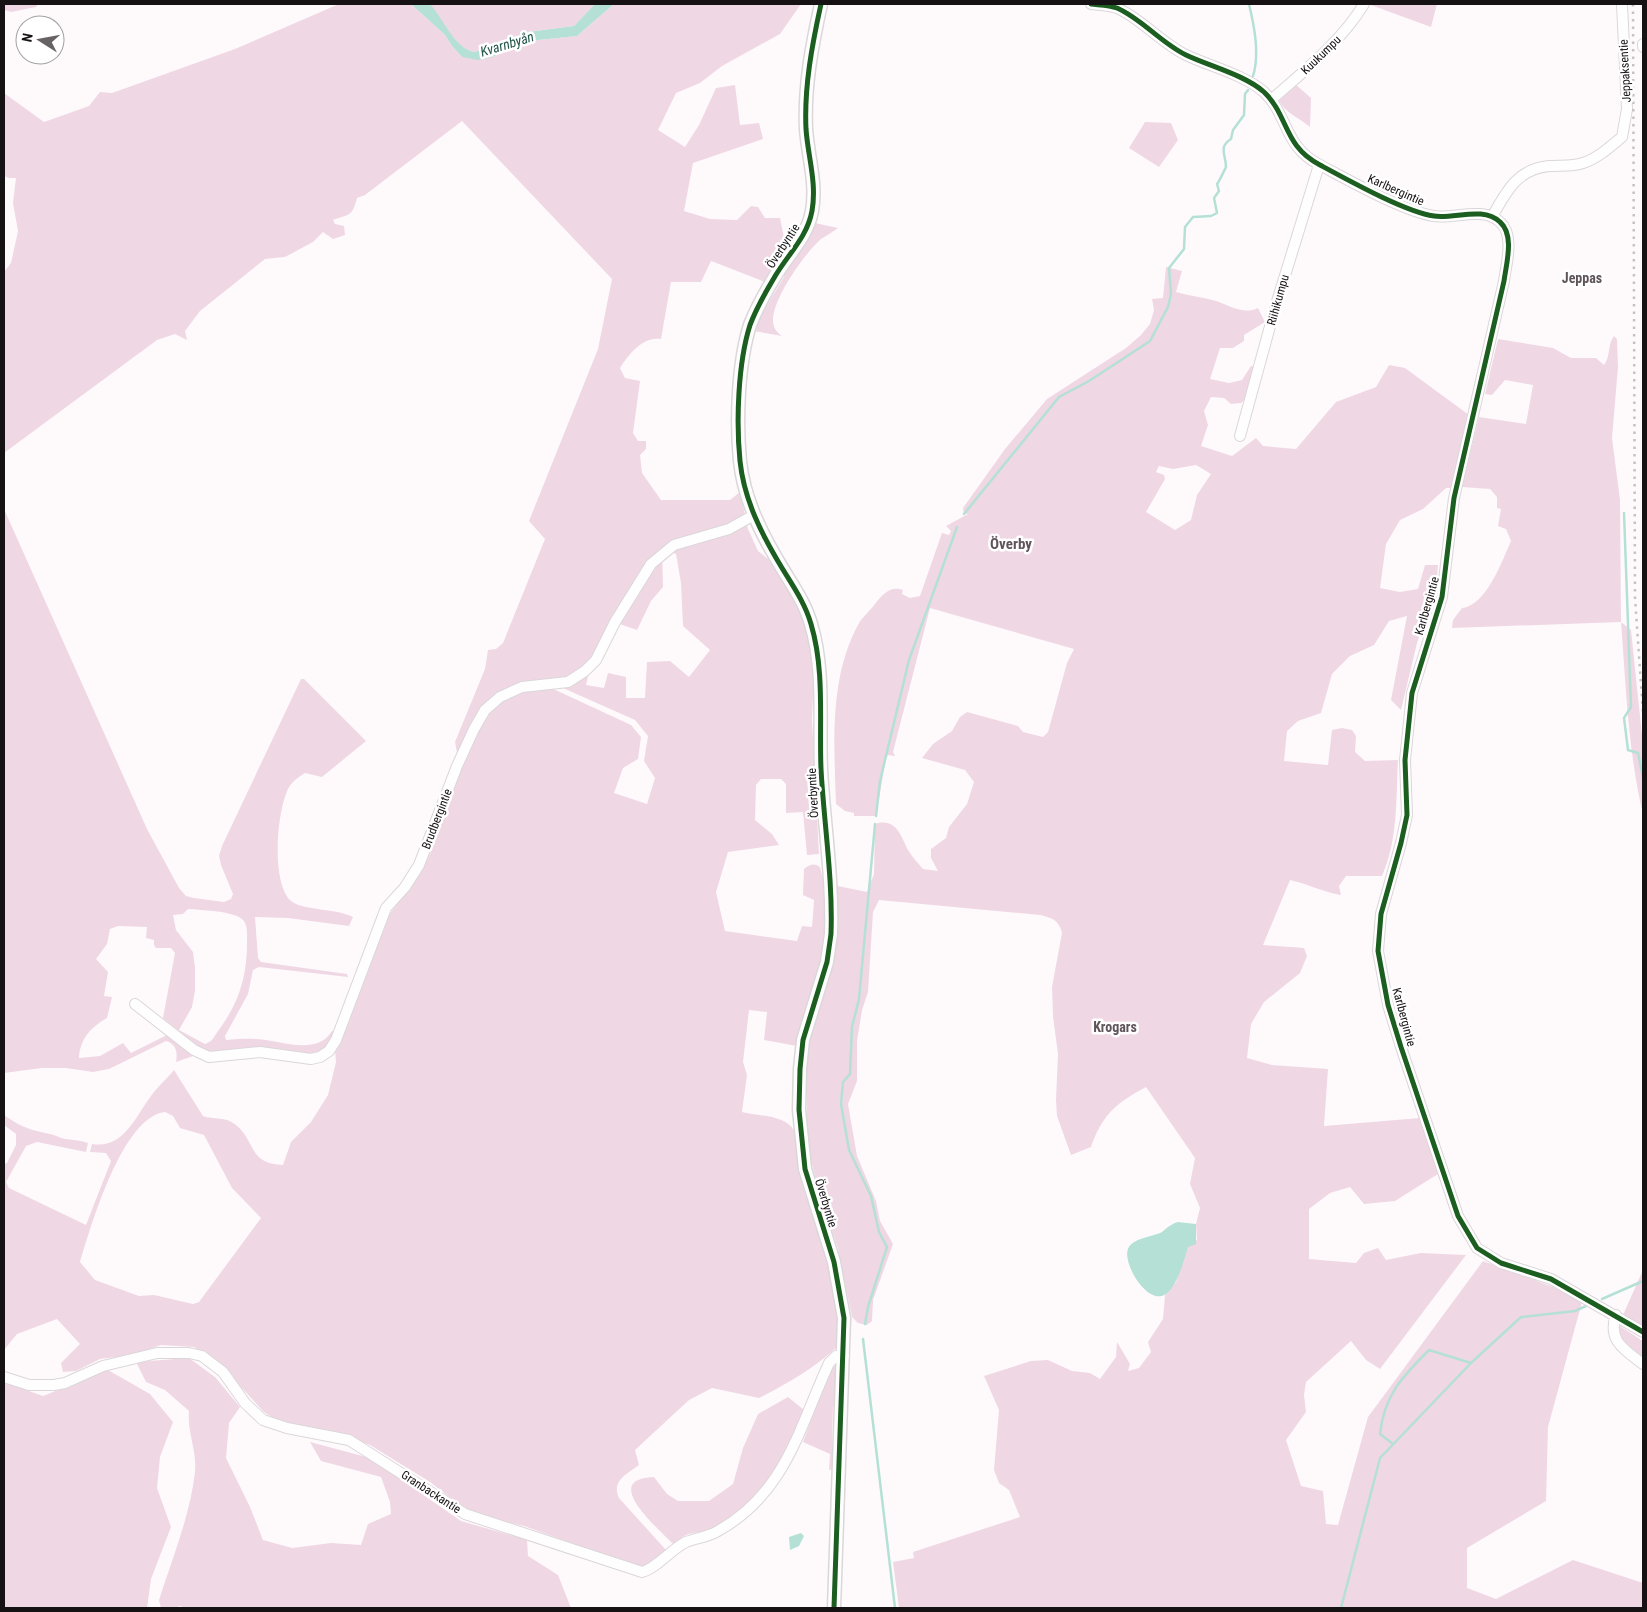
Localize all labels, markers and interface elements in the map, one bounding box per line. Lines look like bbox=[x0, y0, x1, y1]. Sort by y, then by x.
north arrow bbox=[15, 15, 65, 65]
water label: Kvarnbyån bbox=[478, 28, 536, 60]
text: N bbox=[19, 32, 36, 43]
street label: Kuukumpu bbox=[1298, 32, 1344, 77]
street label: Jeppaksentie bbox=[1616, 39, 1634, 103]
street label: Karlbergintie bbox=[1366, 171, 1427, 209]
street label: Överbyntie bbox=[763, 220, 803, 271]
district label: Jeppas bbox=[1562, 270, 1602, 286]
street label: Riihikumpu bbox=[1264, 273, 1292, 327]
district label: Överby bbox=[990, 535, 1032, 553]
street label: Karlbergintie bbox=[1412, 575, 1442, 637]
street label: Överbyntie bbox=[804, 767, 821, 818]
street label: Brudbergintie bbox=[419, 787, 455, 851]
street label: Karlbergintie bbox=[1389, 986, 1419, 1048]
district label: Krogars bbox=[1093, 1019, 1137, 1035]
street label: Överbyntie bbox=[812, 1177, 841, 1229]
street label: Granbackantie bbox=[399, 1468, 464, 1517]

